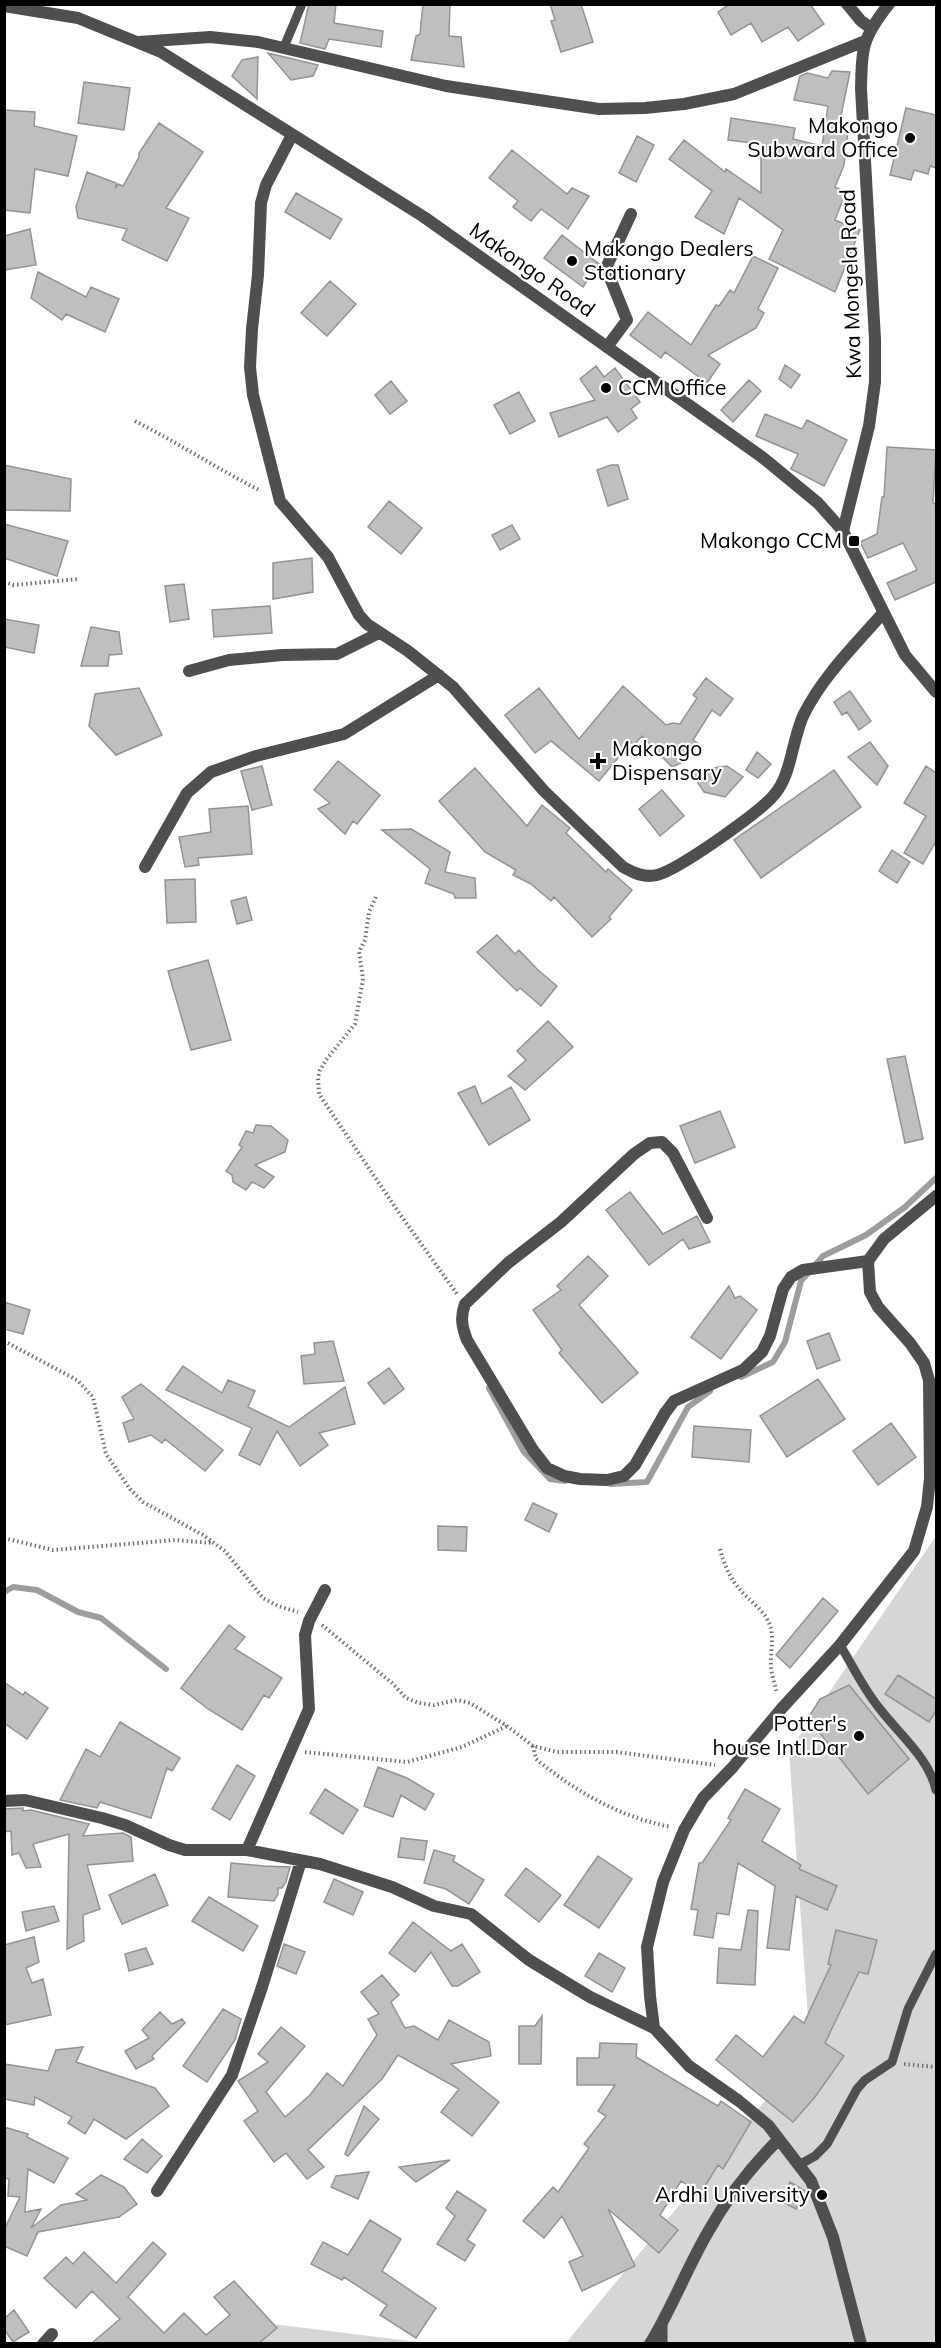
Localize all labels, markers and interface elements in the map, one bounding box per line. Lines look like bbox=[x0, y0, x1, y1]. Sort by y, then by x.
place label: Makongo Subward Office bbox=[748, 112, 898, 162]
marker: Makongo Subward Office bbox=[903, 131, 917, 145]
street label: Kwa Mongela Road bbox=[834, 189, 866, 379]
street label: Makongo Road bbox=[465, 216, 600, 322]
place label: Makongo Dealers Stationary bbox=[584, 235, 754, 285]
marker: Makongo Dealers Stationary bbox=[565, 254, 579, 268]
place label: CCM Office bbox=[618, 374, 726, 400]
marker: CCM Office bbox=[599, 381, 613, 395]
place label: Makongo CCM bbox=[700, 527, 842, 553]
marker: Makongo CCM bbox=[847, 534, 861, 548]
place label: Makongo Dispensary bbox=[612, 735, 722, 785]
marker: Makongo Dispensary bbox=[589, 752, 607, 770]
place label: Potter's house Intl.Dar bbox=[712, 1710, 847, 1760]
marker: Potter's house Intl.Dar bbox=[852, 1729, 866, 1743]
place label: Ardhi University bbox=[655, 2181, 810, 2207]
marker: Ardhi University bbox=[815, 2188, 829, 2202]

